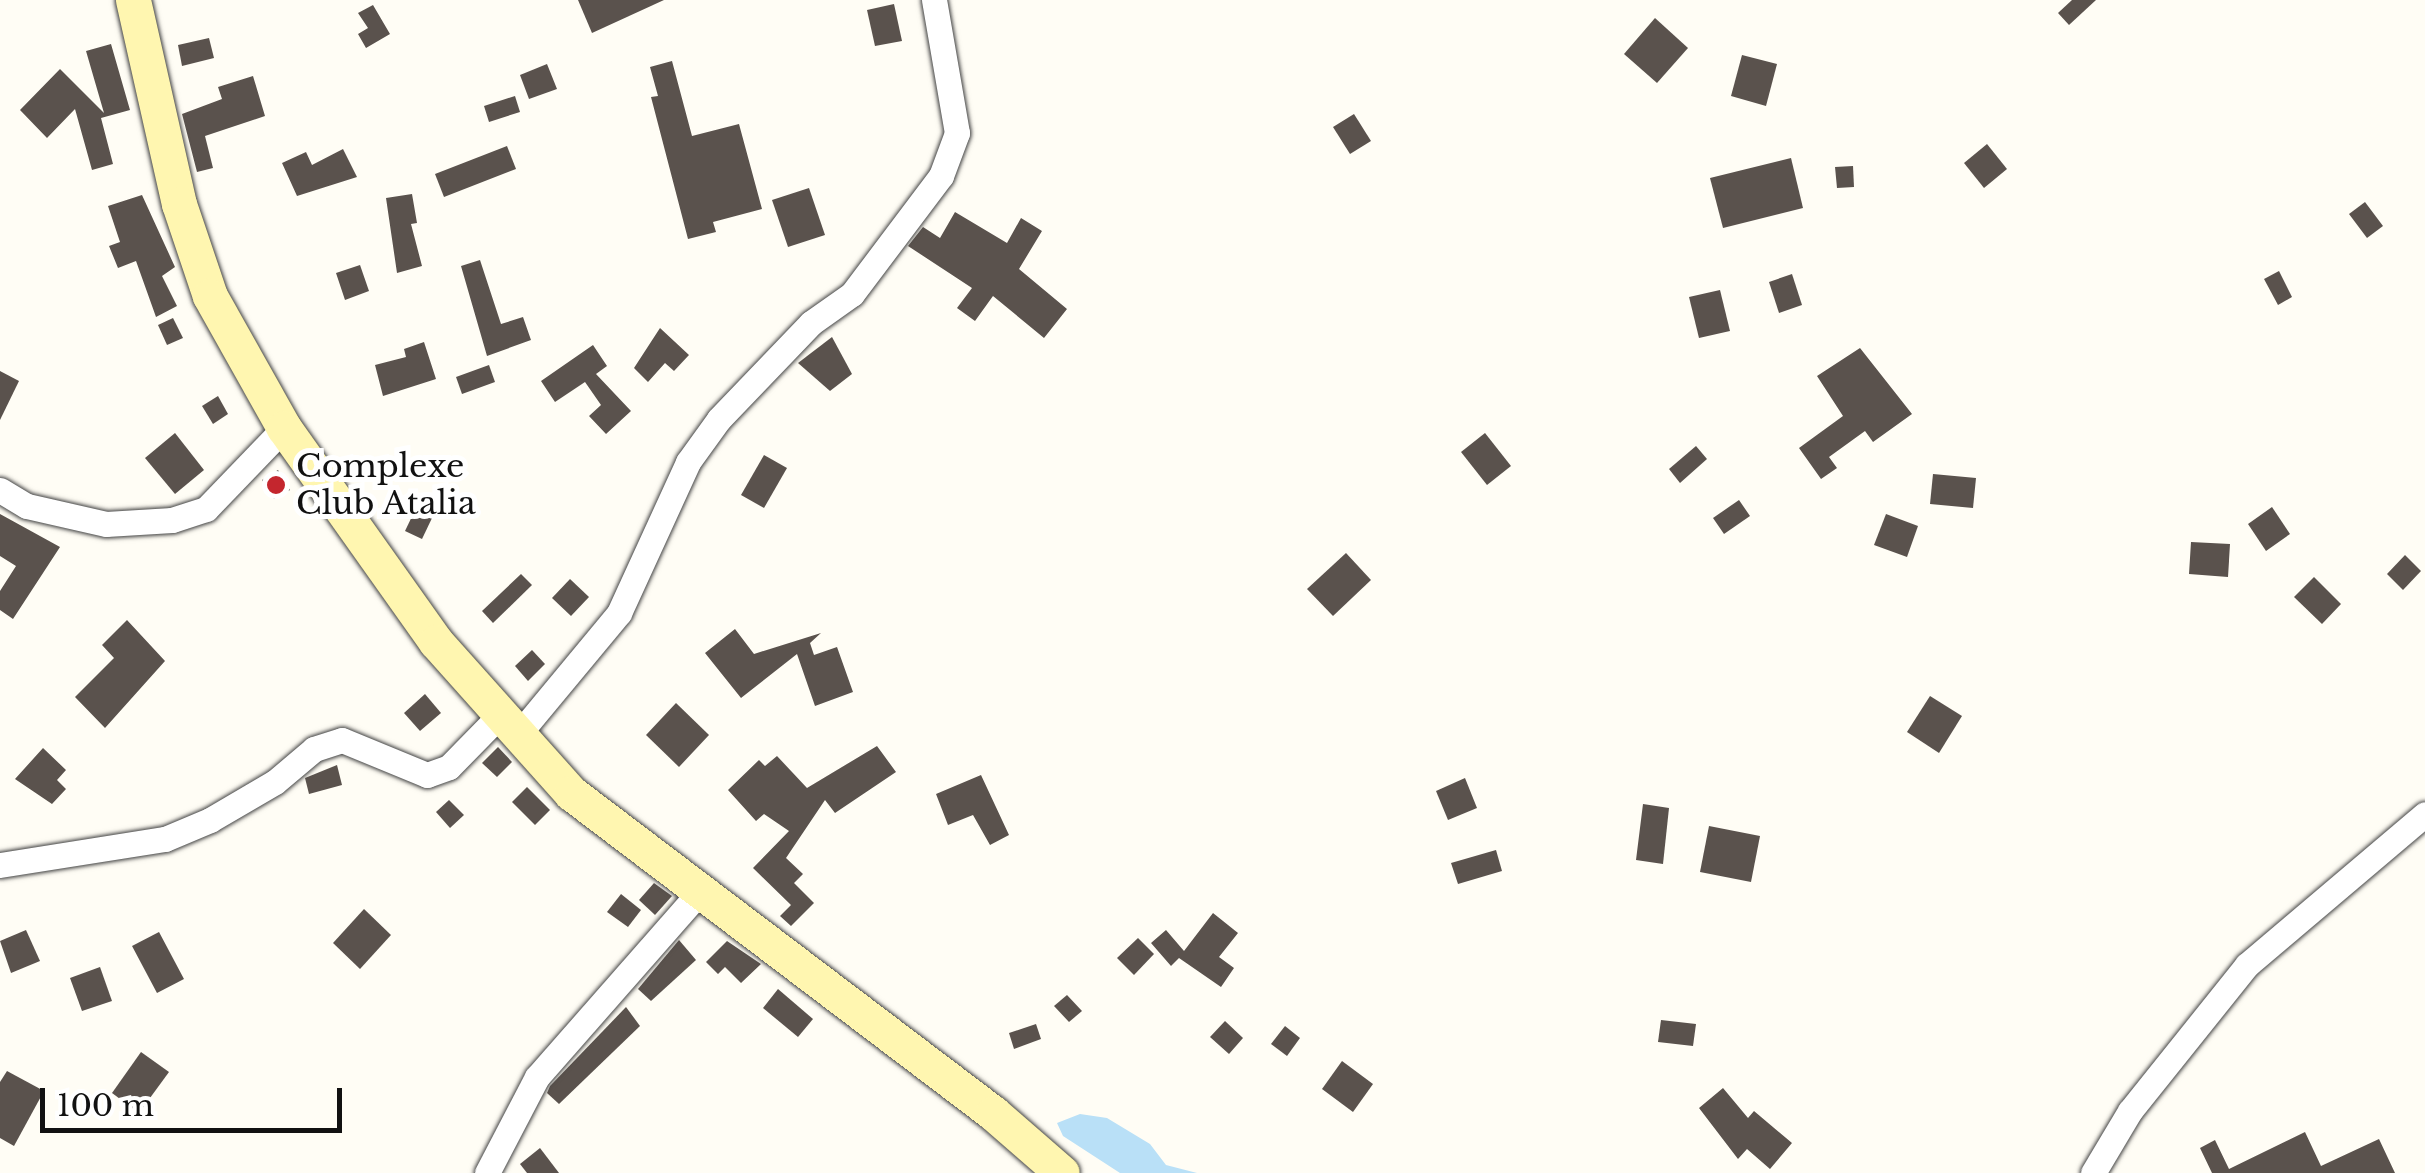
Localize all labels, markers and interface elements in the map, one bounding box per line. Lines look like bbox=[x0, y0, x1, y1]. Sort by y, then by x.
place label: Complexe Club Atalia bbox=[296, 448, 477, 523]
marker: Complexe Club Atalia bbox=[265, 474, 287, 496]
scale bar bbox=[45, 1068, 348, 1130]
text: 100 m bbox=[57, 1087, 154, 1124]

